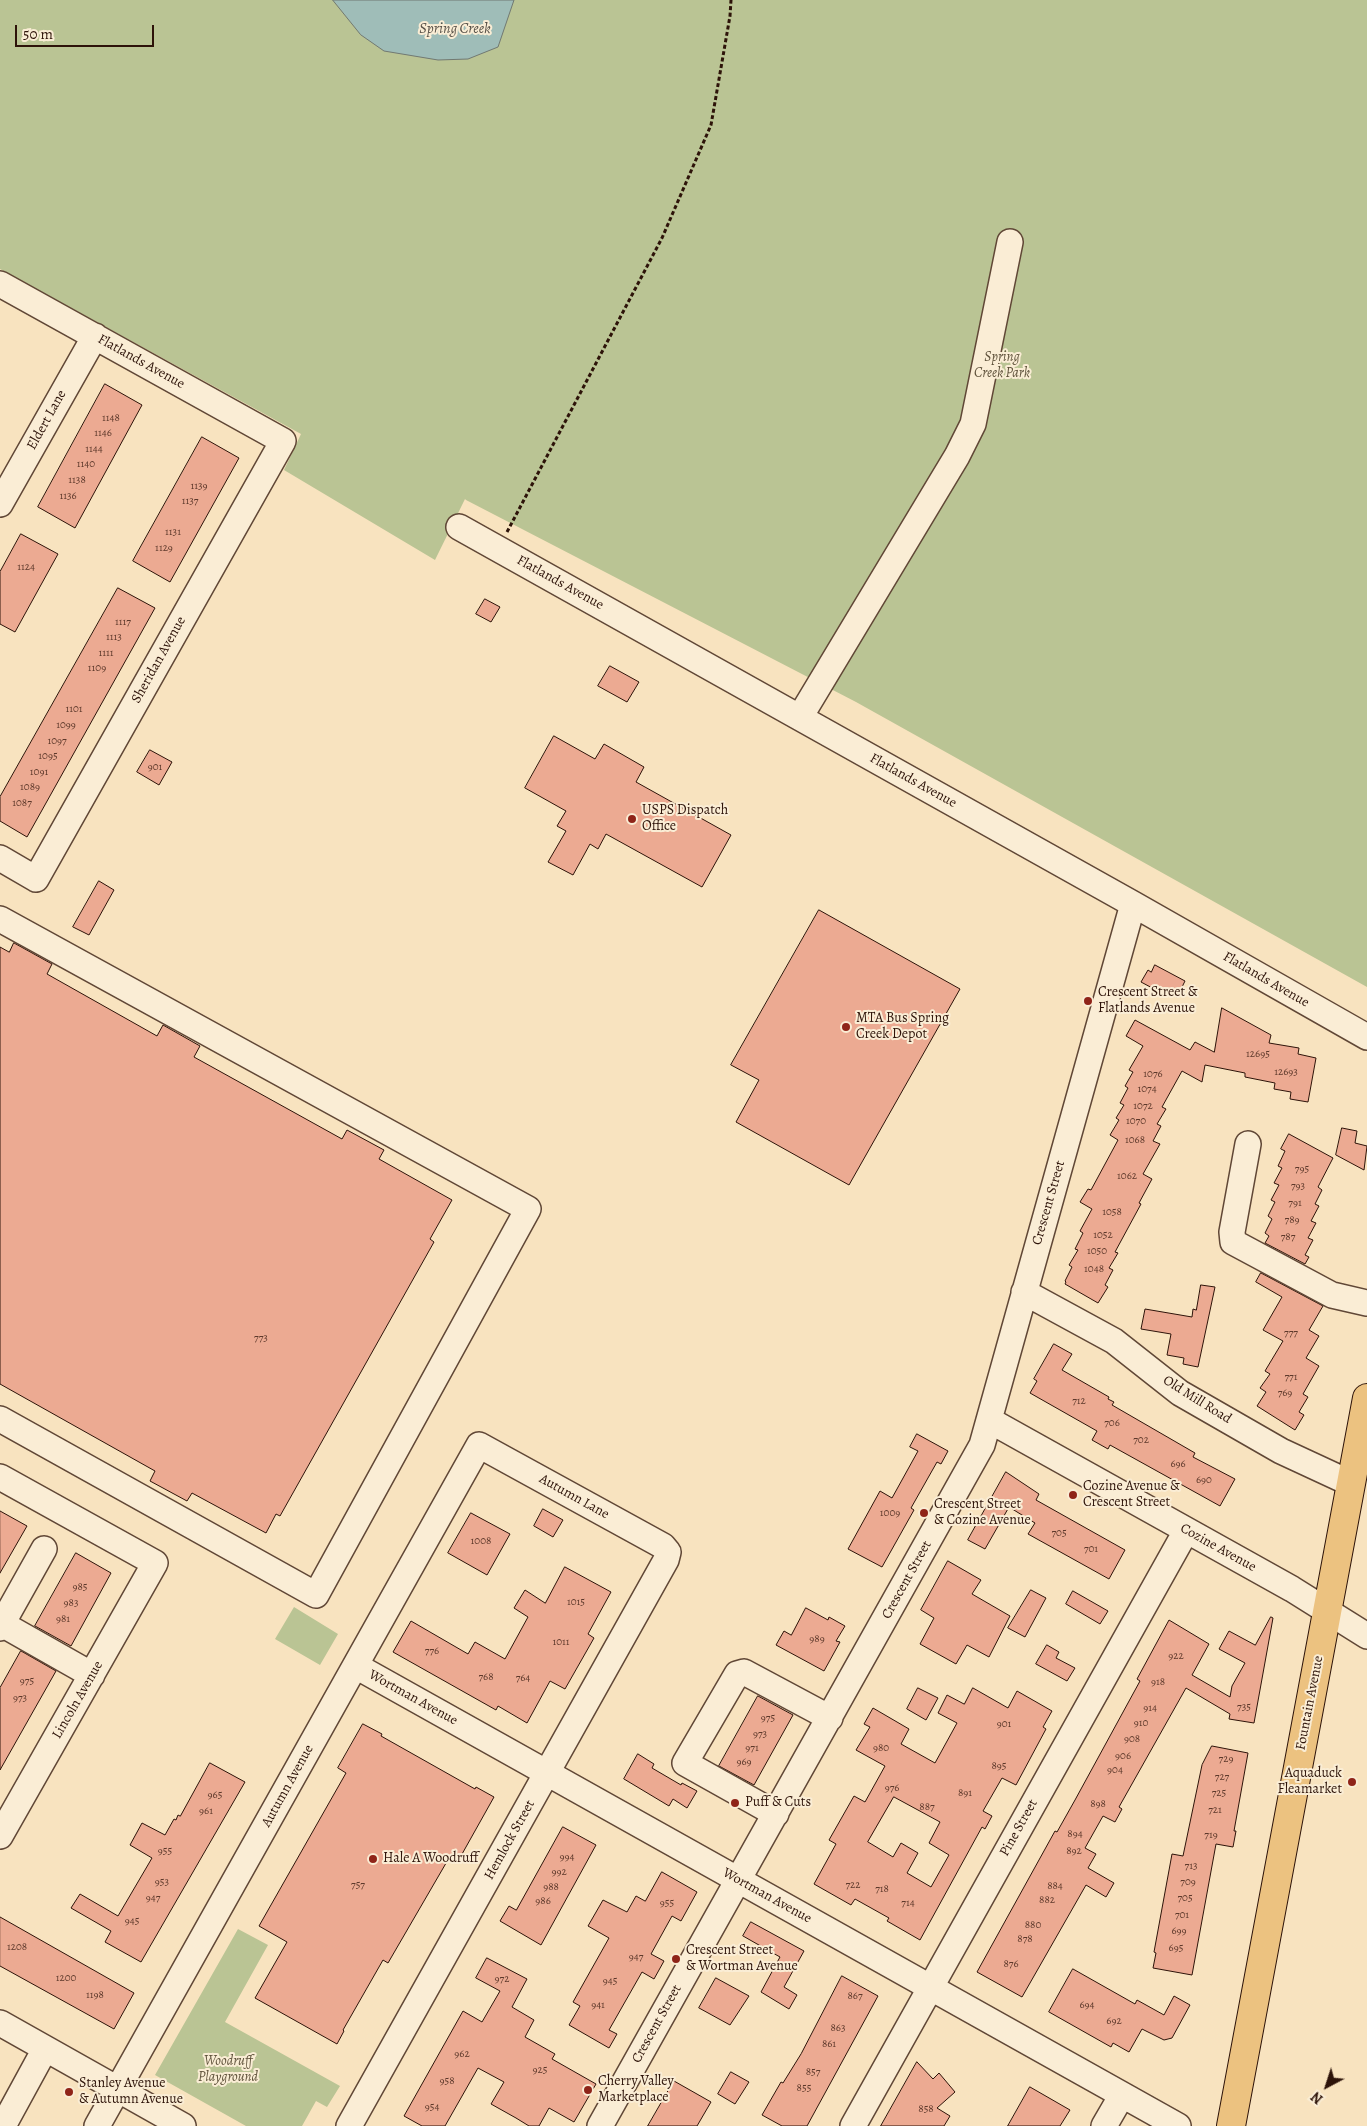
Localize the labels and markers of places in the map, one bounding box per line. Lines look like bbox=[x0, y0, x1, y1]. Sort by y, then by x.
place label: USPS Dispatch Office bbox=[642, 803, 728, 836]
marker: USPS Dispatch Office bbox=[626, 813, 638, 825]
place label: Crescent Street & Flatlands Avenue bbox=[1098, 985, 1198, 1018]
marker: Crescent Street & Flatlands Avenue bbox=[1082, 995, 1094, 1007]
place label: MTA Bus Spring Creek Depot bbox=[856, 1011, 949, 1044]
marker: MTA Bus Spring Creek Depot bbox=[840, 1021, 852, 1033]
place label: Cozine Avenue & Crescent Street bbox=[1083, 1479, 1180, 1511]
marker: Cozine Avenue & Crescent Street bbox=[1067, 1489, 1079, 1501]
place label: Crescent Street & Cozine Avenue bbox=[934, 1497, 1031, 1530]
marker: Crescent Street & Cozine Avenue bbox=[918, 1507, 930, 1519]
place label: Aquaduck Fleamarket bbox=[1278, 1766, 1342, 1798]
marker: Aquaduck Fleamarket bbox=[1346, 1776, 1358, 1788]
place label: Puff & Cuts bbox=[745, 1795, 811, 1811]
marker: Puff & Cuts bbox=[729, 1797, 741, 1809]
place label: Hale A Woodruff bbox=[383, 1851, 478, 1867]
marker: Hale A Woodruff bbox=[367, 1853, 379, 1865]
place label: Crescent Street & Wortman Avenue bbox=[686, 1943, 798, 1975]
marker: Crescent Street & Wortman Avenue bbox=[670, 1953, 682, 1965]
place label: Cherry Valley Marketplace bbox=[598, 2074, 674, 2106]
place label: Stanley Avenue & Autumn Avenue bbox=[79, 2076, 183, 2108]
marker: Cherry Valley Marketplace bbox=[582, 2084, 594, 2096]
marker: Stanley Avenue & Autumn Avenue bbox=[63, 2086, 75, 2098]

